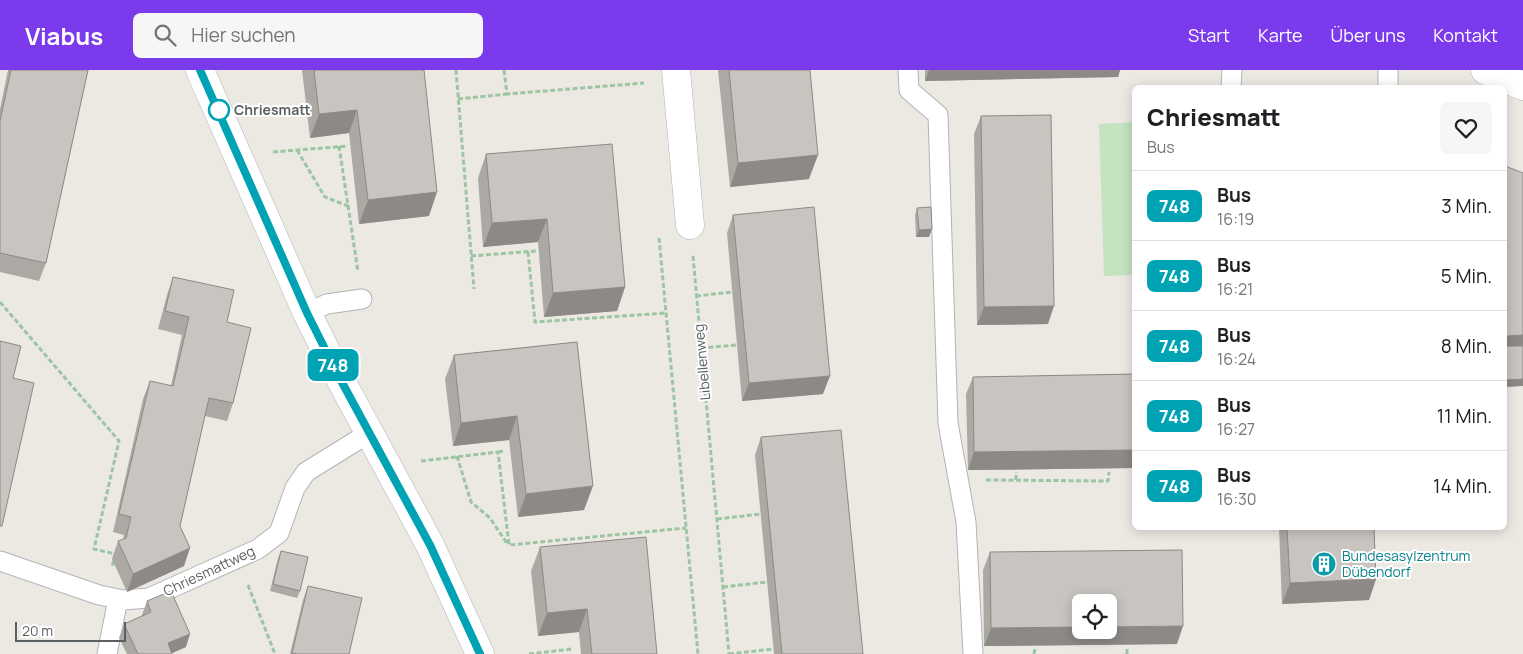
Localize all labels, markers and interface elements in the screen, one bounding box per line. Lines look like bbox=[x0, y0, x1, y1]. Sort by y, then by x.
search box bbox=[133, 13, 483, 58]
text: Viabus bbox=[25, 19, 103, 52]
icon: search bbox=[151, 21, 179, 49]
text: Hier suchen bbox=[191, 22, 296, 48]
text: Start bbox=[1188, 23, 1230, 47]
text: Karte bbox=[1258, 23, 1303, 47]
text: Über uns bbox=[1331, 23, 1405, 47]
text: Kontakt bbox=[1433, 23, 1498, 47]
marker: Chriesmatt bbox=[208, 99, 230, 121]
place label: Chriesmatt bbox=[234, 100, 311, 119]
text: Chriesmatt bbox=[1147, 100, 1281, 133]
button: heart bbox=[1440, 102, 1492, 154]
text: Bus bbox=[1147, 136, 1175, 158]
text: Bus bbox=[1217, 182, 1251, 208]
text: 3 Min. bbox=[1441, 193, 1492, 219]
text: 748 bbox=[1159, 194, 1190, 218]
text: 16:19 bbox=[1217, 208, 1254, 230]
text: Bus bbox=[1217, 252, 1251, 278]
text: 5 Min. bbox=[1441, 263, 1492, 289]
text: 748 bbox=[1159, 264, 1190, 288]
text: 16:21 bbox=[1217, 278, 1253, 300]
text: Bus bbox=[1217, 322, 1251, 348]
street label: Libellenweg bbox=[689, 323, 714, 401]
text: 8 Min. bbox=[1441, 333, 1492, 359]
text: 748 bbox=[1159, 334, 1190, 358]
text: 16:24 bbox=[1217, 348, 1256, 370]
line badge: 748 bbox=[304, 349, 362, 381]
text: 748 bbox=[318, 353, 348, 377]
text: Bus bbox=[1217, 392, 1251, 418]
text: 11 Min. bbox=[1437, 403, 1492, 429]
text: 748 bbox=[1159, 404, 1190, 428]
text: 16:27 bbox=[1217, 418, 1255, 440]
text: Bus bbox=[1217, 462, 1251, 488]
text: 14 Min. bbox=[1433, 473, 1492, 499]
text: 748 bbox=[1159, 474, 1190, 498]
text: 16:30 bbox=[1217, 488, 1257, 510]
street label: Chriesmattweg bbox=[160, 541, 258, 600]
place label: Bundesasylzentrum Dübendorf bbox=[1342, 546, 1471, 581]
building icon: Bundesasylzentrum Dübendorf bbox=[1311, 551, 1337, 577]
map controls bbox=[1072, 594, 1117, 639]
button: locate bbox=[1072, 594, 1117, 639]
scale bar bbox=[15, 619, 126, 642]
text: 20 m bbox=[22, 621, 53, 640]

